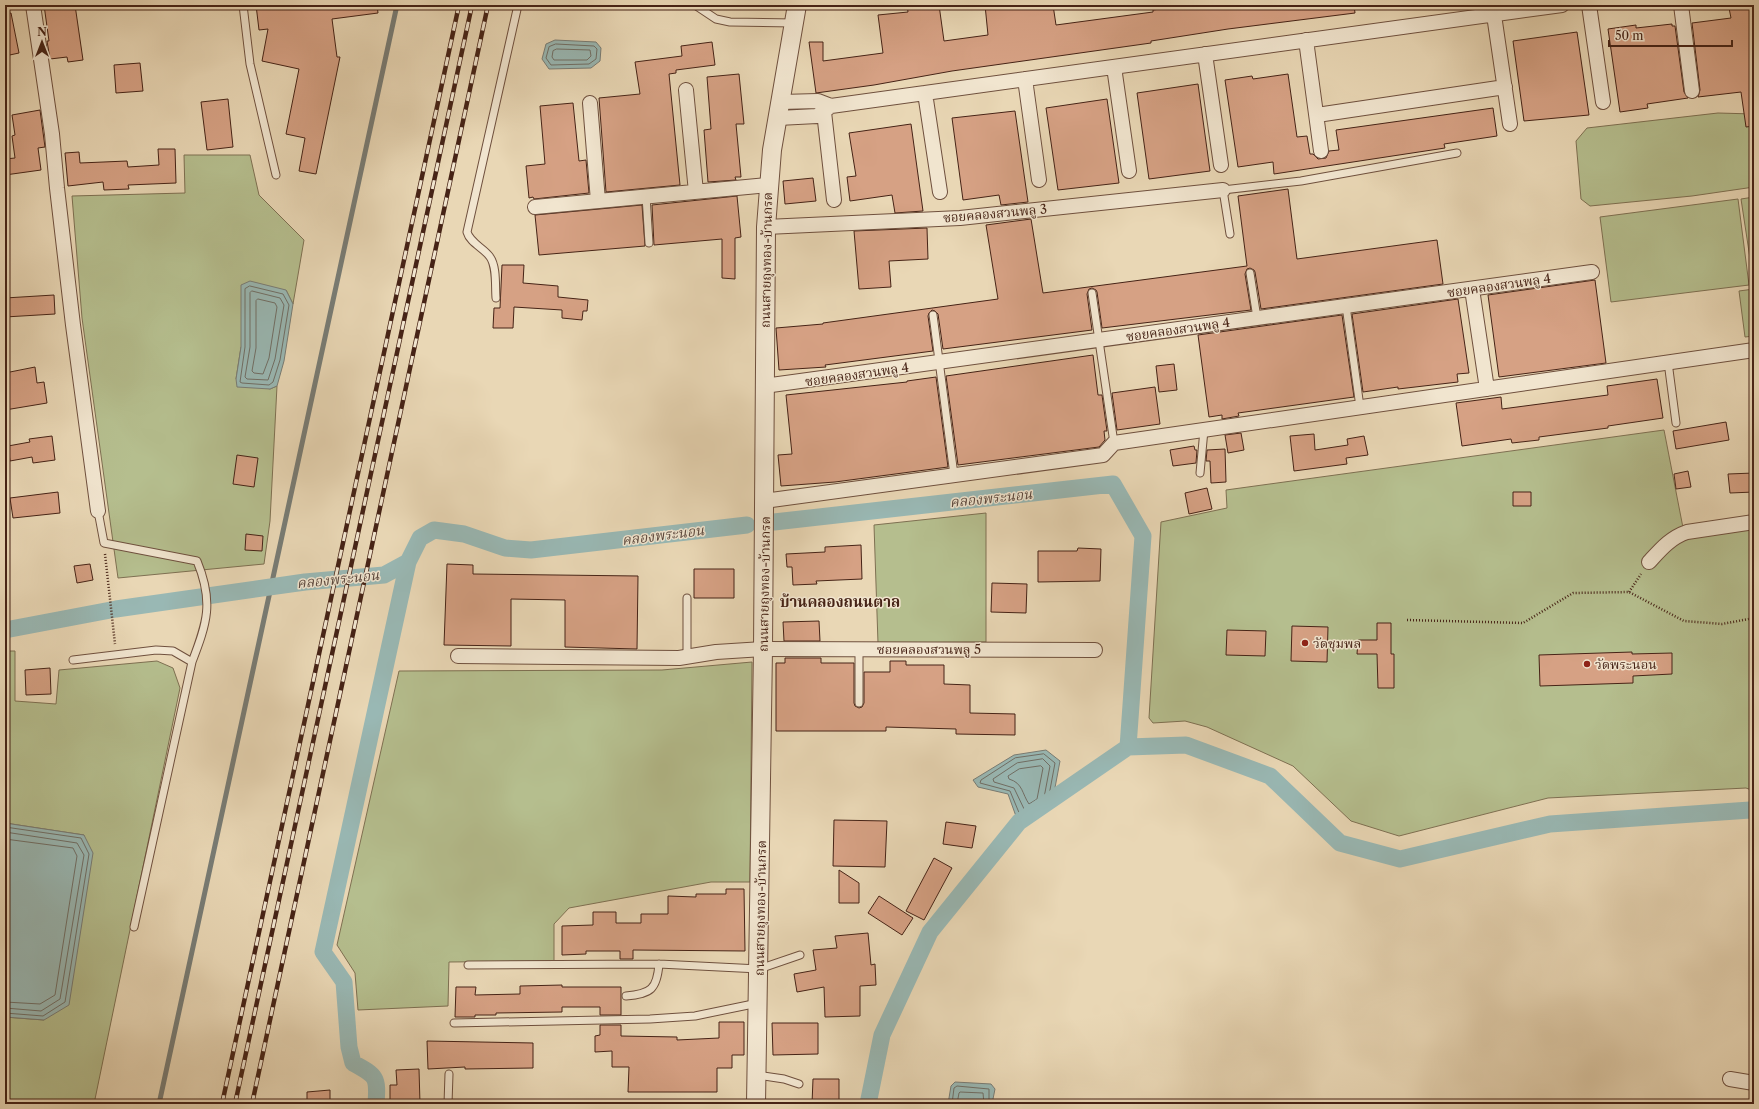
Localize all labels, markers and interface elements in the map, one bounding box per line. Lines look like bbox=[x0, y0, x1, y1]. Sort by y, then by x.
north arrow bbox=[22, 22, 62, 62]
scale bar bbox=[1609, 22, 1732, 48]
text: N bbox=[37, 25, 47, 39]
text: 50 m bbox=[1615, 28, 1644, 43]
street label: ถนนสายถุงทอง-บ้านกรด bbox=[757, 192, 776, 328]
street label: ซอยคลองสวนพลู 3 bbox=[942, 200, 1048, 227]
street label: ซอยคลองสวนพลู 4 bbox=[1446, 270, 1552, 301]
street label: ซอยคลองสวนพลู 4 bbox=[1125, 314, 1231, 345]
street label: ซอยคลองสวนพลู 4 bbox=[804, 359, 910, 390]
water label: คลองพระนอน bbox=[949, 485, 1034, 511]
street label: ถนนสายถุงทอง-บ้านกรด bbox=[755, 516, 774, 652]
water label: คลองพระนอน bbox=[621, 521, 706, 549]
water label: คลองพระนอน bbox=[296, 566, 381, 592]
district label: บ้านคลองถนนตาล bbox=[780, 592, 900, 611]
place label: วัดชุมพล bbox=[1313, 635, 1361, 652]
marker: วัดชุมพล bbox=[1300, 638, 1310, 648]
street label: ซอยคลองสวนพลู 5 bbox=[877, 641, 981, 658]
place label: วัดพระนอน bbox=[1595, 656, 1657, 672]
marker: วัดพระนอน bbox=[1582, 659, 1592, 669]
street label: ถนนสายถุงทอง-บ้านกรด bbox=[751, 840, 770, 976]

